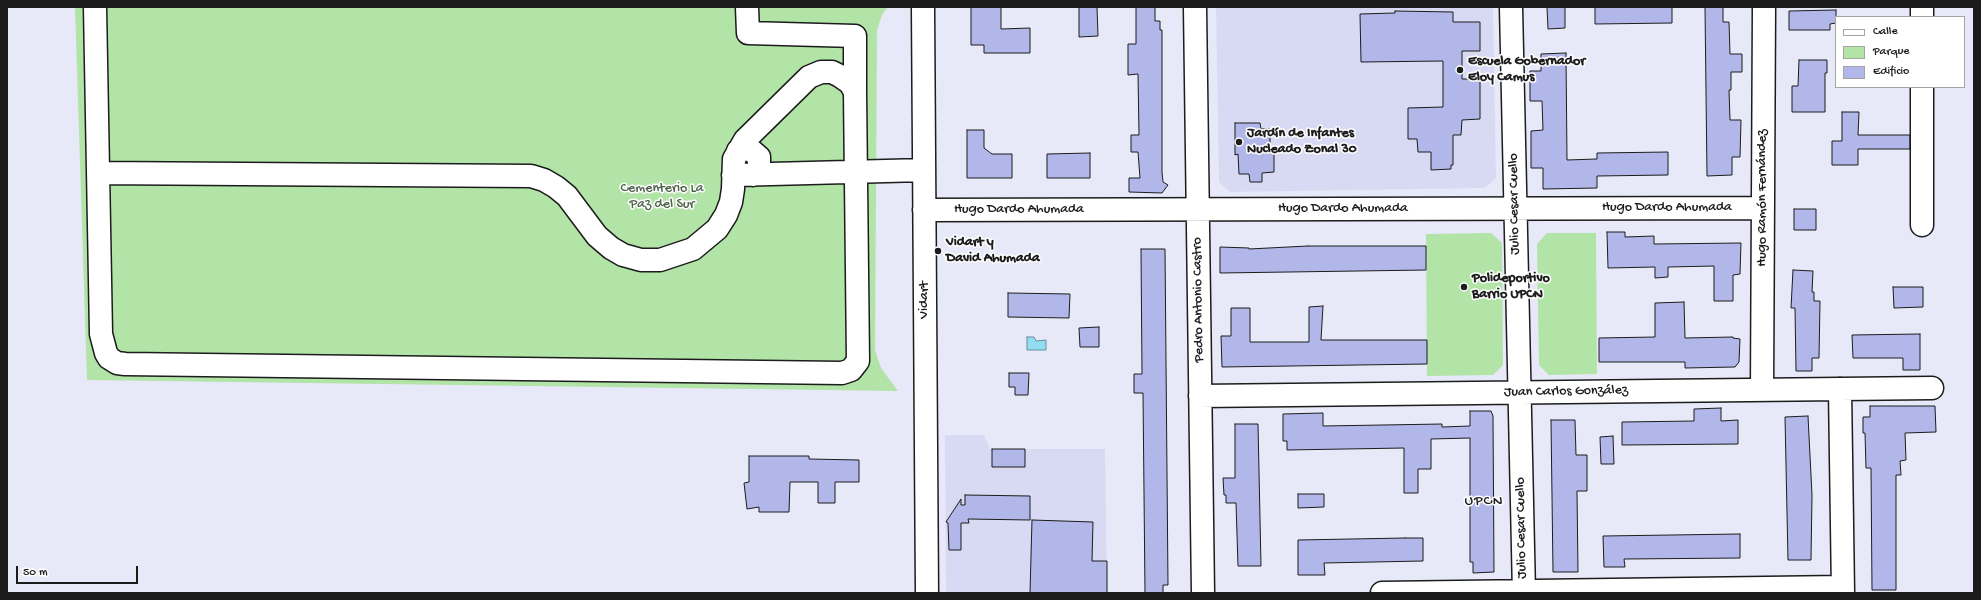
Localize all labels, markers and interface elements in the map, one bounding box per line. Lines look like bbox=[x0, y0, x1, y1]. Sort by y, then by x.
legend bbox=[1835, 16, 1965, 88]
text: Calle bbox=[1873, 25, 1898, 39]
text: Parque bbox=[1873, 45, 1910, 59]
place label: Escuela Gobernador Eloy Camus bbox=[1468, 54, 1585, 86]
marker: Escuela Gobernador Eloy Camus bbox=[1455, 65, 1465, 75]
text: Edificio bbox=[1873, 65, 1909, 79]
place label: Jardín de Infantes Nucleado Zonal 30 bbox=[1247, 126, 1357, 158]
street label: Hugo Ramón Fernández bbox=[1755, 129, 1771, 267]
marker: Jardín de Infantes Nucleado Zonal 30 bbox=[1234, 137, 1244, 147]
street label: Julio Cesar Cuello bbox=[1506, 153, 1524, 255]
park label: Cementerio La Paz del Sur bbox=[620, 181, 704, 214]
street label: Hugo Dardo Ahumada bbox=[1602, 200, 1732, 216]
street label: Hugo Dardo Ahumada bbox=[1278, 201, 1408, 217]
street label: Hugo Dardo Ahumada bbox=[954, 202, 1084, 218]
place label: Vidart y David Ahumada bbox=[946, 235, 1040, 268]
street label: Pedro Antonio Castro bbox=[1190, 237, 1208, 363]
marker: Vidart y David Ahumada bbox=[933, 246, 943, 256]
place label: Polideportivo Barrio UPCN bbox=[1472, 271, 1550, 304]
street label: Vidart bbox=[917, 281, 933, 319]
marker: Polideportivo Barrio UPCN bbox=[1459, 282, 1469, 292]
street label: Juan Carlos González bbox=[1504, 383, 1628, 401]
street label: Julio Cesar Cuello bbox=[1513, 477, 1531, 579]
district label: UPCN bbox=[1465, 493, 1503, 511]
scale bar bbox=[18, 558, 140, 584]
text: 50 m bbox=[23, 566, 48, 580]

